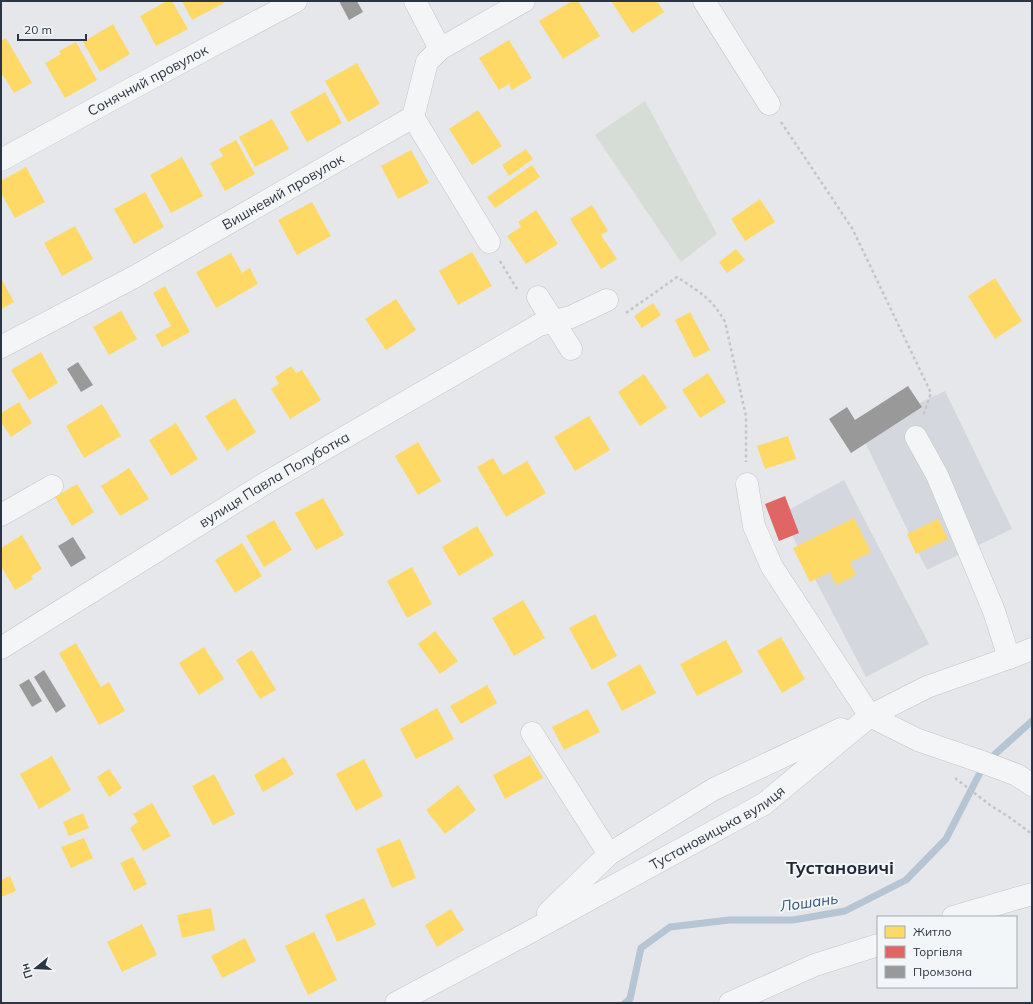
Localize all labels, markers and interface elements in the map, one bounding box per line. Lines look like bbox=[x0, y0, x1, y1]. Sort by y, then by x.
scale bar bbox=[18, 16, 86, 42]
text: 20 m bbox=[24, 22, 52, 37]
street label: Сонячний провулок bbox=[84, 40, 211, 120]
street label: Вишневий провулок bbox=[219, 149, 347, 234]
street label: вулиця Павла Полуботка bbox=[196, 428, 353, 531]
street label: Тустановицька вулиця bbox=[646, 782, 788, 874]
district label: Тустановичі bbox=[786, 856, 894, 879]
water label: Лошань bbox=[778, 889, 839, 916]
legend bbox=[877, 916, 1017, 988]
text: Житло bbox=[913, 924, 952, 939]
text: Торгівля bbox=[913, 944, 962, 959]
north arrow bbox=[16, 948, 56, 988]
text: Пн bbox=[17, 961, 36, 981]
text: Промзона bbox=[913, 964, 972, 979]

